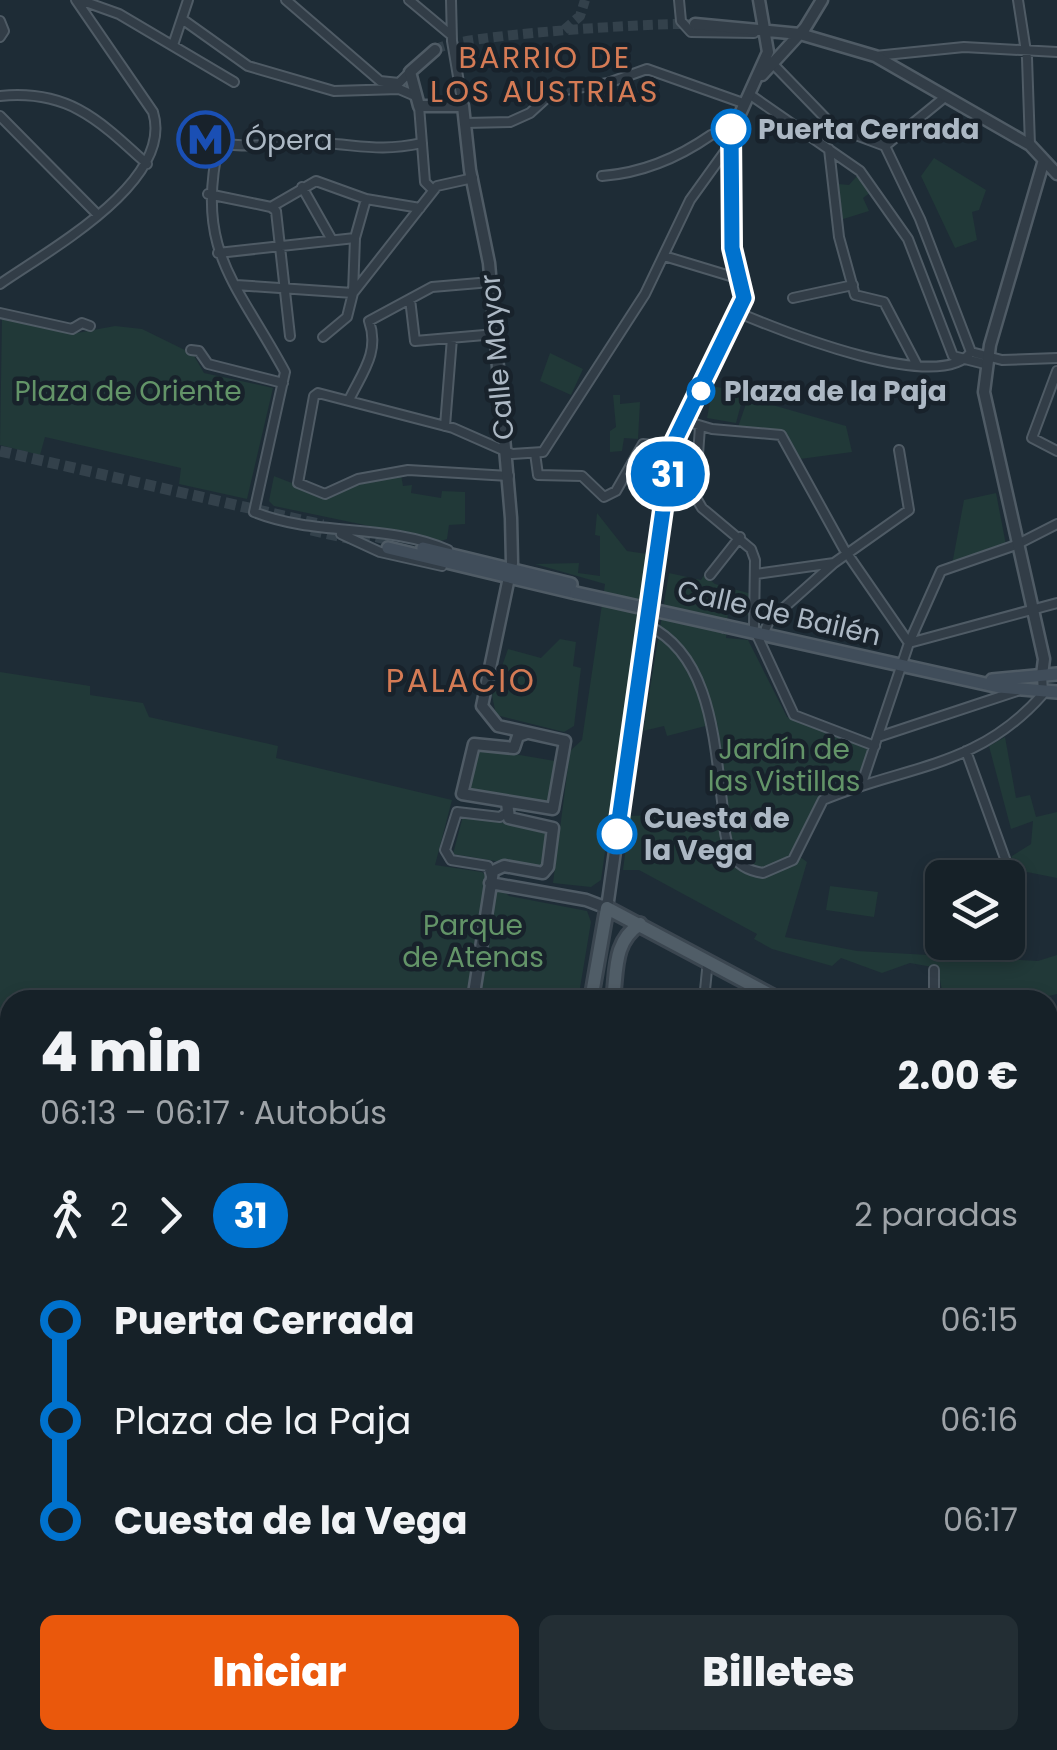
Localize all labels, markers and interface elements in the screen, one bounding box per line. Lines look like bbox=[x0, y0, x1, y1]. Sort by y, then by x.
district label: BARRIO DE LOS AUSTRIAS bbox=[430, 36, 660, 113]
metro station icon: Ópera bbox=[176, 110, 236, 170]
marker: Puerta Cerrada bbox=[712, 110, 750, 148]
place label: Puerta Cerrada bbox=[758, 110, 979, 149]
place label: Ópera bbox=[245, 121, 333, 160]
street label: Calle Mayor bbox=[470, 272, 524, 442]
park label: Plaza de Oriente bbox=[14, 372, 242, 411]
place label: Plaza de la Paja bbox=[724, 372, 947, 411]
marker: Plaza de la Paja bbox=[688, 378, 714, 404]
line badge: 31 bbox=[623, 442, 713, 506]
text: 31 bbox=[651, 450, 685, 499]
street label: Calle de Bailén bbox=[673, 571, 885, 655]
district label: PALACIO bbox=[386, 658, 536, 703]
park label: Jardín de las Vistillas bbox=[708, 730, 860, 801]
place label: Cuesta de la Vega bbox=[644, 799, 790, 870]
marker: Cuesta de la Vega bbox=[598, 815, 636, 853]
map controls bbox=[925, 860, 1025, 960]
button: layers bbox=[925, 860, 1025, 960]
park label: Parque de Atenas bbox=[402, 906, 544, 977]
text: 4 min bbox=[40, 1013, 202, 1090]
text: 2.00 € bbox=[898, 1049, 1018, 1102]
text: 06:13 – 06:17 · Autobús bbox=[40, 1090, 387, 1135]
icon: walk bbox=[40, 1188, 95, 1243]
icon: forward bbox=[143, 1188, 198, 1243]
text: 31 bbox=[233, 1191, 268, 1240]
text: 2 bbox=[110, 1192, 128, 1237]
text: 2 paradas bbox=[854, 1192, 1018, 1237]
text: Puerta Cerrada bbox=[114, 1294, 415, 1347]
text: 06:15 bbox=[940, 1297, 1018, 1342]
text: Plaza de la Paja bbox=[114, 1394, 412, 1447]
text: 06:16 bbox=[940, 1397, 1018, 1442]
text: Cuesta de la Vega bbox=[114, 1494, 468, 1547]
text: 06:17 bbox=[943, 1497, 1018, 1542]
button: Iniciar bbox=[40, 1615, 519, 1730]
button: Billetes bbox=[539, 1615, 1018, 1730]

